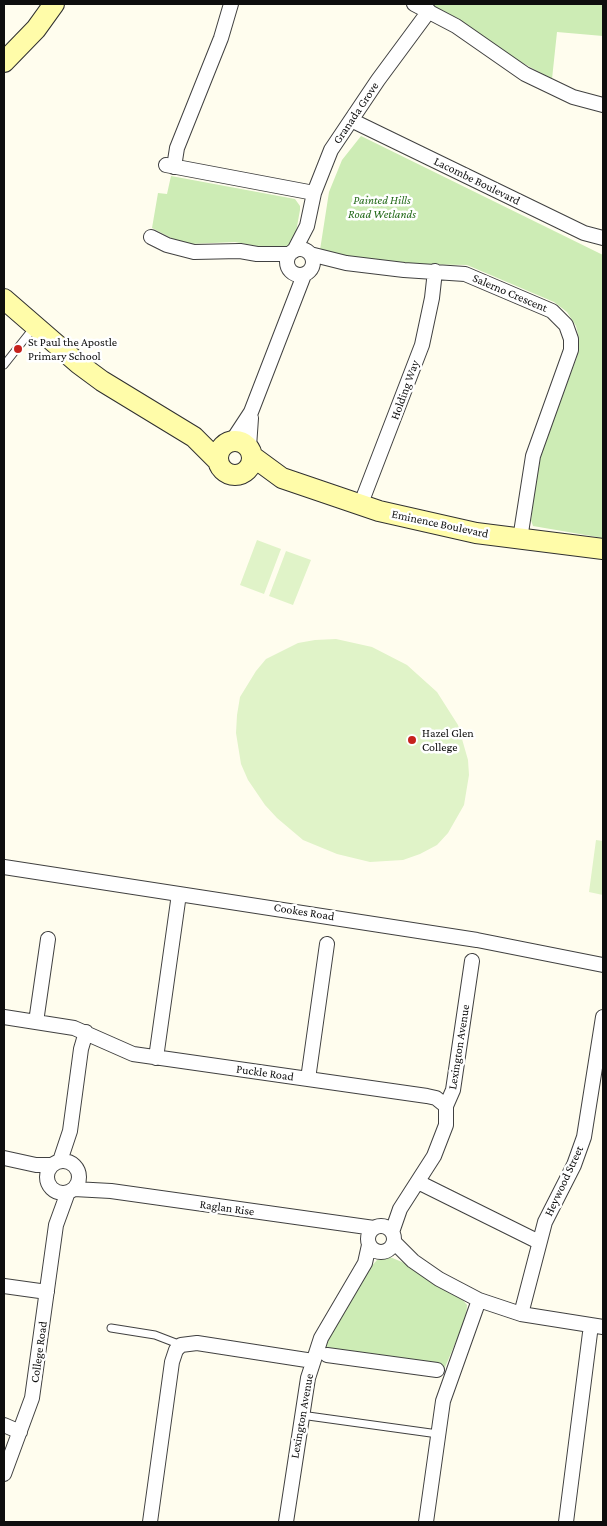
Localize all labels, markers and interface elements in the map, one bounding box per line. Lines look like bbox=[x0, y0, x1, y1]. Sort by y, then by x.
street label: Granada Grove bbox=[330, 79, 382, 147]
street label: Lacombe Boulevard bbox=[431, 154, 523, 208]
park label: Painted Hills Road Wetlands bbox=[348, 193, 416, 221]
street label: Salerno Crescent bbox=[470, 271, 550, 315]
place label: St Paul the Apostle Primary School bbox=[28, 335, 117, 363]
marker: St Paul the Apostle Primary School bbox=[12, 343, 24, 355]
street label: Holding Way bbox=[388, 358, 422, 422]
street label: Eminence Boulevard bbox=[390, 507, 490, 541]
place label: Hazel Glen College bbox=[422, 726, 474, 754]
marker: Hazel Glen College bbox=[406, 734, 418, 746]
street label: Cookes Road bbox=[273, 900, 335, 924]
street label: Lexington Avenue bbox=[445, 1003, 473, 1091]
street label: Puckle Road bbox=[235, 1062, 295, 1084]
street label: Heywood Street bbox=[541, 1143, 587, 1219]
street label: Raglan Rise bbox=[199, 1197, 255, 1219]
street label: College Road bbox=[28, 1320, 50, 1384]
street label: Lexington Avenue bbox=[287, 1372, 317, 1460]

